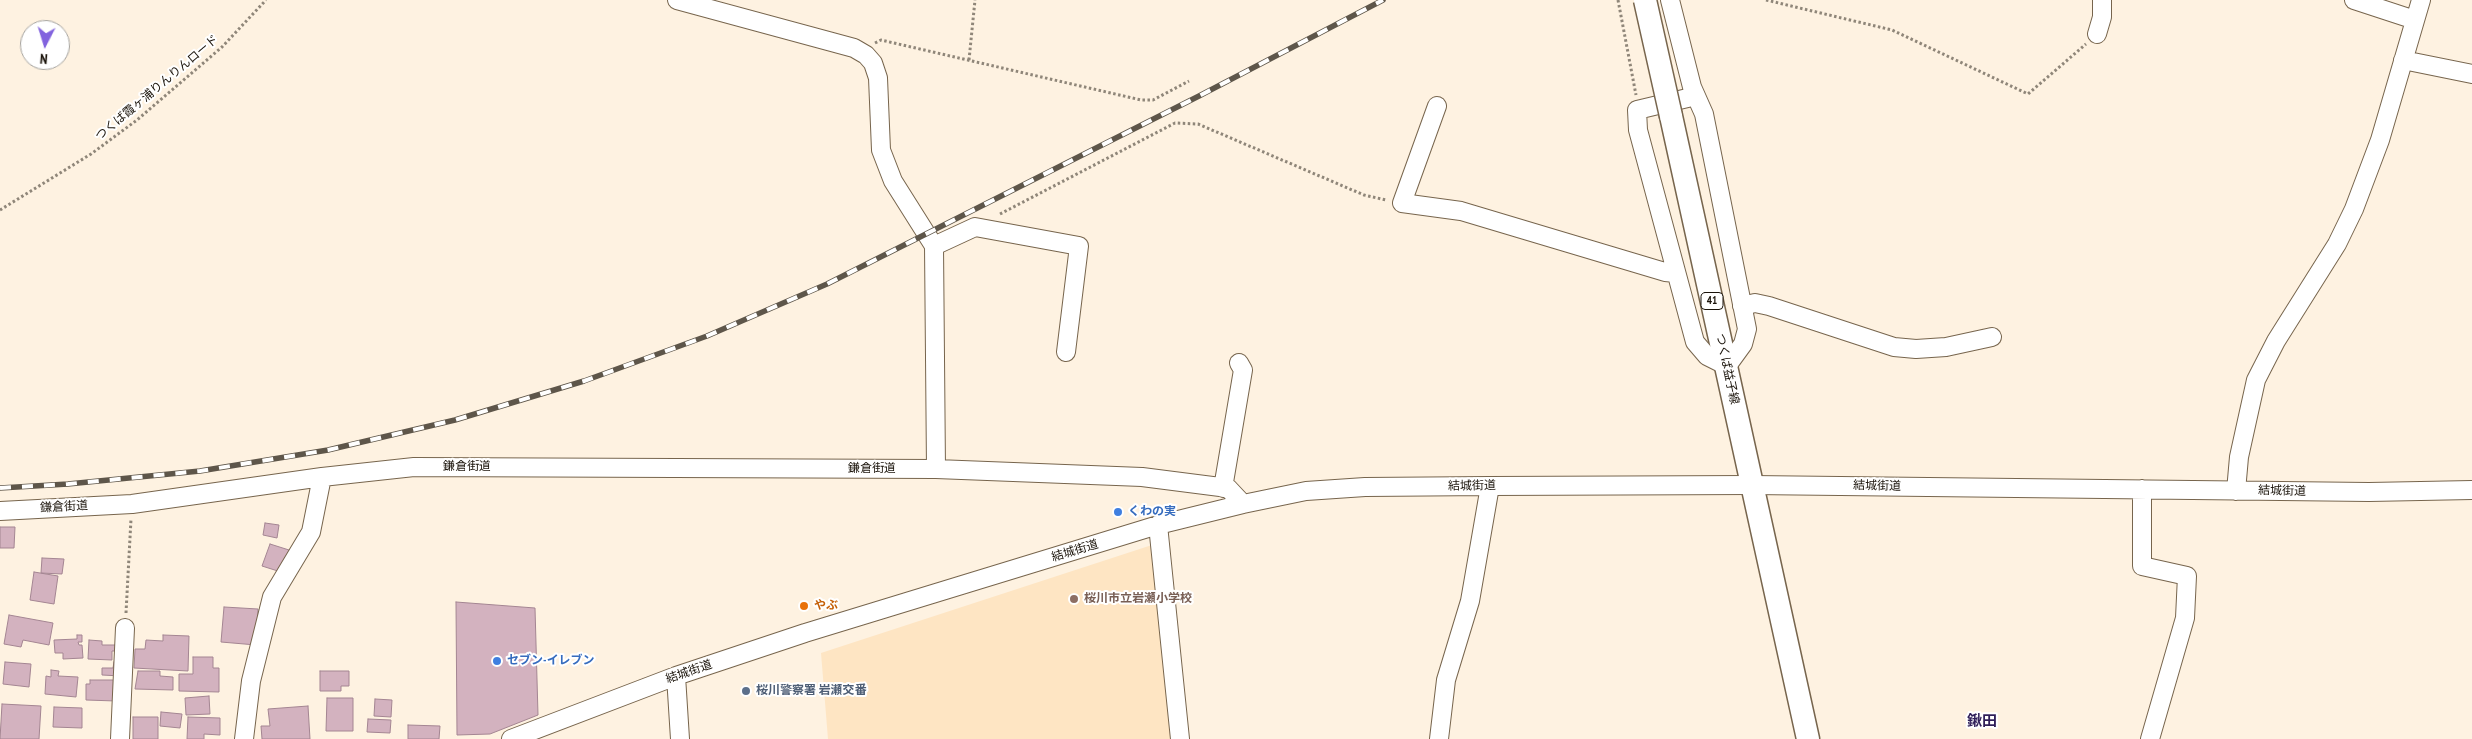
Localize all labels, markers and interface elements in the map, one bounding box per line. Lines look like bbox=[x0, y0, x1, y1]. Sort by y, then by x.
north arrow bbox=[20, 20, 70, 70]
street label: つくば霞ヶ浦りんりんロード bbox=[93, 32, 221, 144]
text: N bbox=[39, 50, 48, 68]
road number: 41 bbox=[1701, 292, 1723, 310]
street label: つくば益子線 bbox=[1712, 332, 1742, 406]
street label: 鎌倉街道 bbox=[443, 460, 491, 474]
street label: 鎌倉街道 bbox=[848, 462, 896, 476]
street label: 結城街道 bbox=[1448, 478, 1496, 494]
street label: 結城街道 bbox=[1853, 478, 1901, 494]
street label: 結城街道 bbox=[2258, 483, 2306, 499]
street label: 鎌倉街道 bbox=[40, 499, 88, 515]
place label: くわの実 bbox=[1128, 505, 1176, 519]
marker: くわの実 bbox=[1112, 506, 1124, 518]
street label: 結城街道 bbox=[1050, 537, 1100, 565]
place label: 桜川市立岩瀬小学校 bbox=[1084, 592, 1192, 606]
marker: 桜川市立岩瀬小学校 bbox=[1068, 593, 1080, 605]
place label: やぶ bbox=[814, 599, 838, 613]
marker: やぶ bbox=[798, 600, 810, 612]
place label: セブン-イレブン bbox=[507, 654, 595, 668]
marker: セブン-イレブン bbox=[491, 655, 503, 667]
street label: 結城街道 bbox=[664, 657, 714, 687]
place label: 桜川警察署 岩瀬交番 bbox=[756, 684, 866, 698]
marker: 桜川警察署 岩瀬交番 bbox=[740, 685, 752, 697]
district label: 鍬田 bbox=[1967, 713, 1997, 731]

